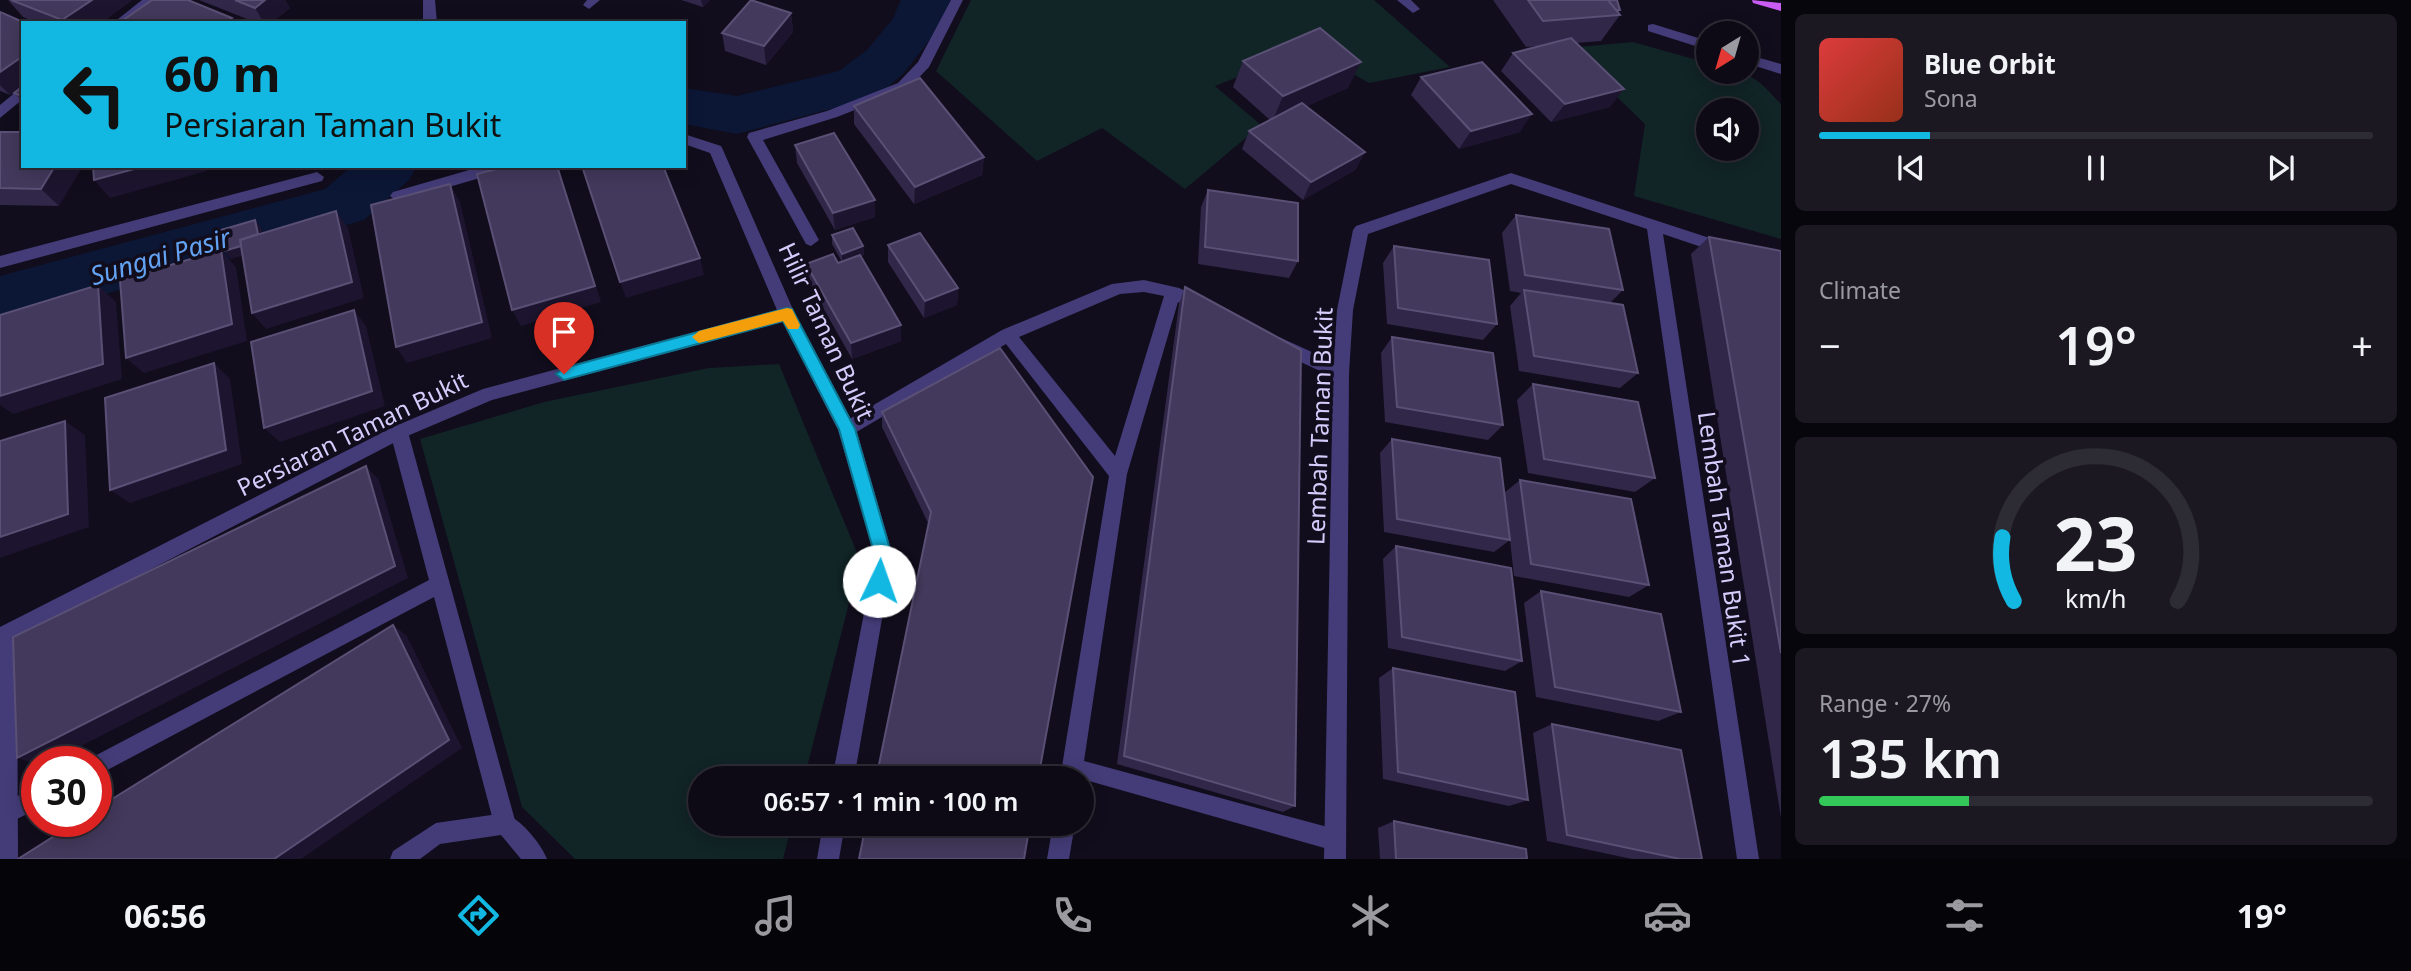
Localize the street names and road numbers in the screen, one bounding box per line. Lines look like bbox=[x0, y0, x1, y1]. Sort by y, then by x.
street label: Hilir Taman Bukit bbox=[771, 237, 883, 425]
street label: Lembah Taman Bukit bbox=[1298, 306, 1340, 545]
street label: Persiaran Taman Bukit bbox=[231, 363, 473, 503]
street label: Lembah Taman Bukit 1 bbox=[1691, 409, 1759, 669]

